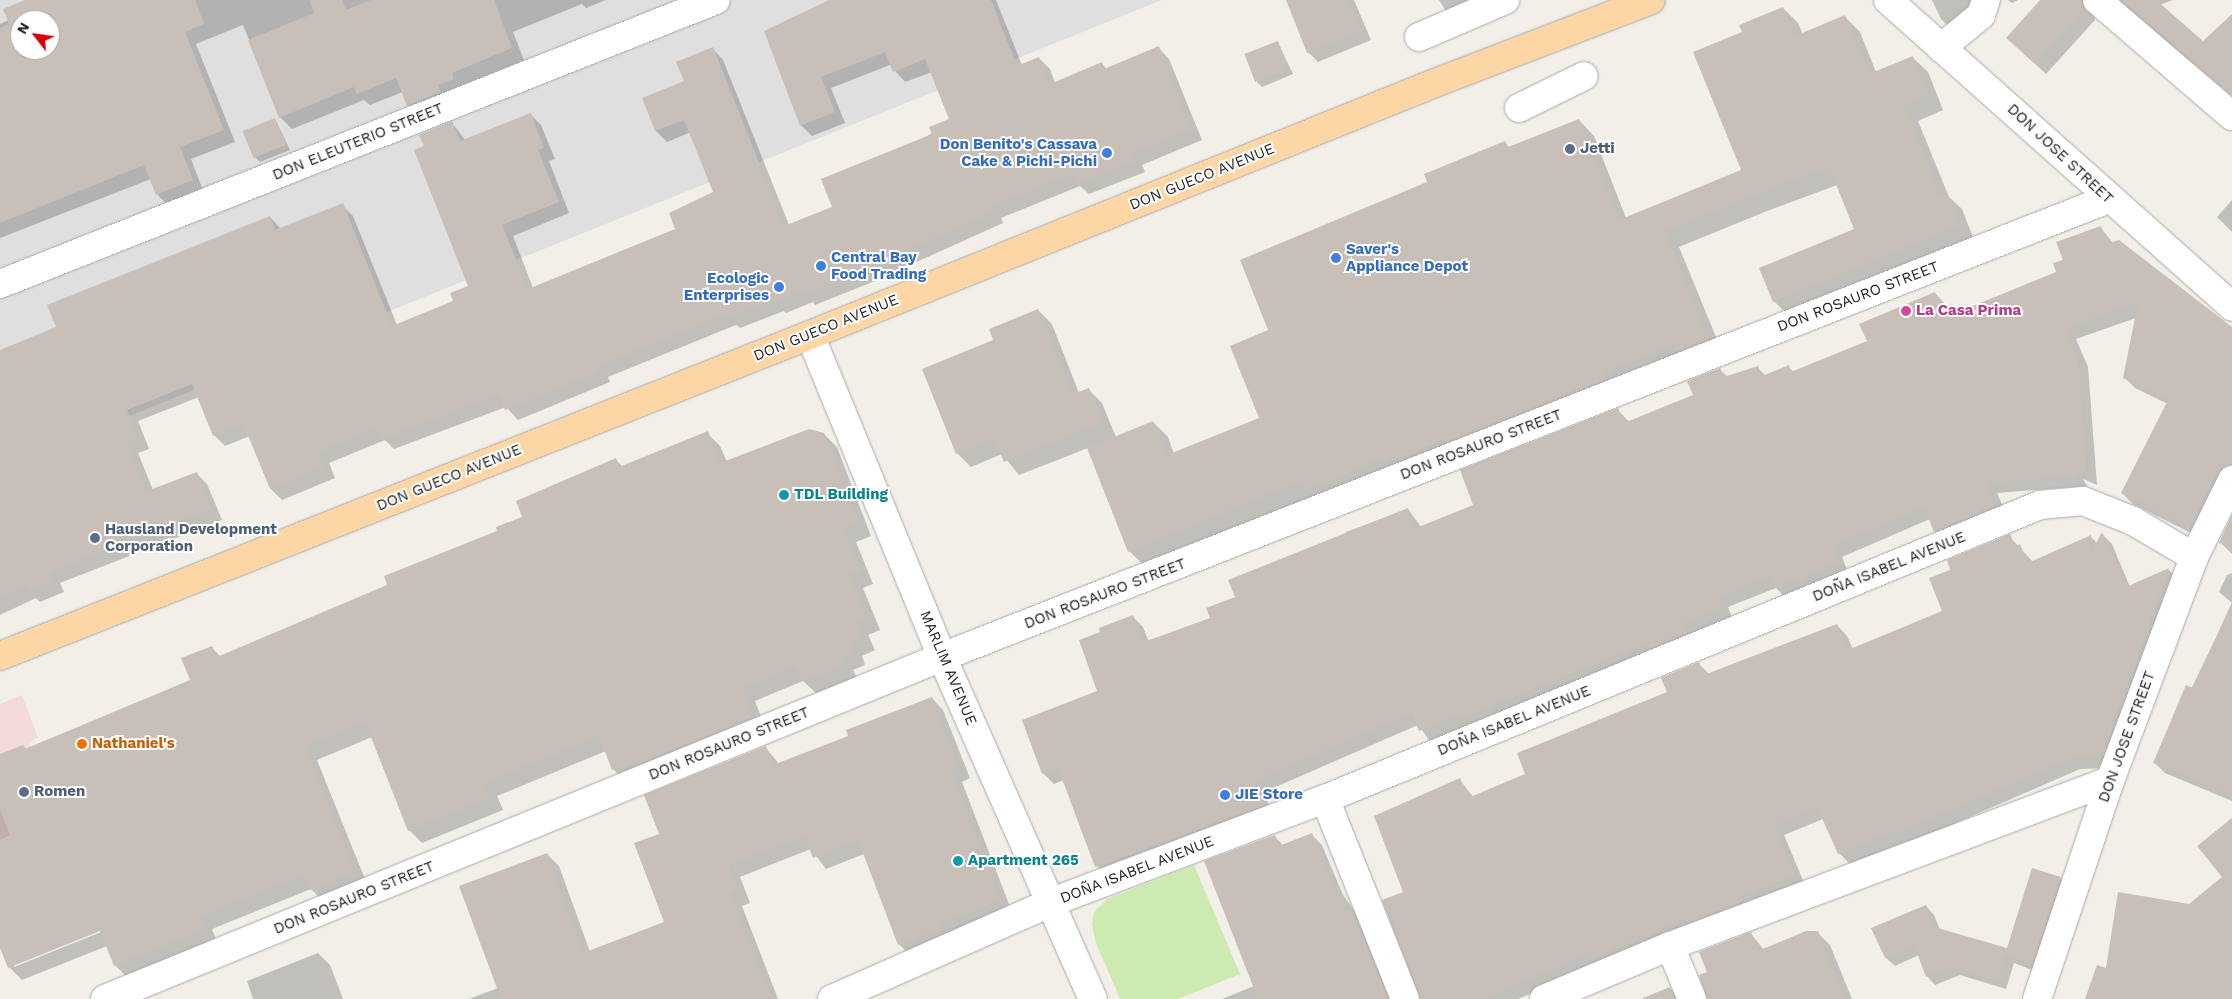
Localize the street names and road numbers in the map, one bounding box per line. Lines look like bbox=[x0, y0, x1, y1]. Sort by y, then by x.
street label: DON ELEUTERIO STREET bbox=[270, 99, 446, 185]
street label: DON JOSE STREET bbox=[2003, 100, 2117, 208]
street label: DON GUECO AVENUE bbox=[1127, 140, 1277, 214]
street label: DON ROSAURO STREET bbox=[1775, 258, 1941, 336]
street label: DON GUECO AVENUE bbox=[751, 291, 901, 365]
street label: DON ROSAURO STREET bbox=[1398, 406, 1564, 484]
street label: DON GUECO AVENUE bbox=[374, 441, 524, 515]
street label: DOÑA ISABEL AVENUE bbox=[1809, 528, 1969, 606]
street label: DON ROSAURO STREET bbox=[1022, 555, 1188, 633]
street label: MARLIM AVENUE bbox=[916, 608, 980, 728]
street label: DON JOSE STREET bbox=[2095, 669, 2159, 805]
street label: DOÑA ISABEL AVENUE bbox=[1434, 682, 1594, 760]
street label: DON ROSAURO STREET bbox=[646, 704, 812, 784]
street label: DOÑA ISABEL AVENUE bbox=[1057, 832, 1217, 908]
street label: DON ROSAURO STREET bbox=[271, 858, 437, 938]

